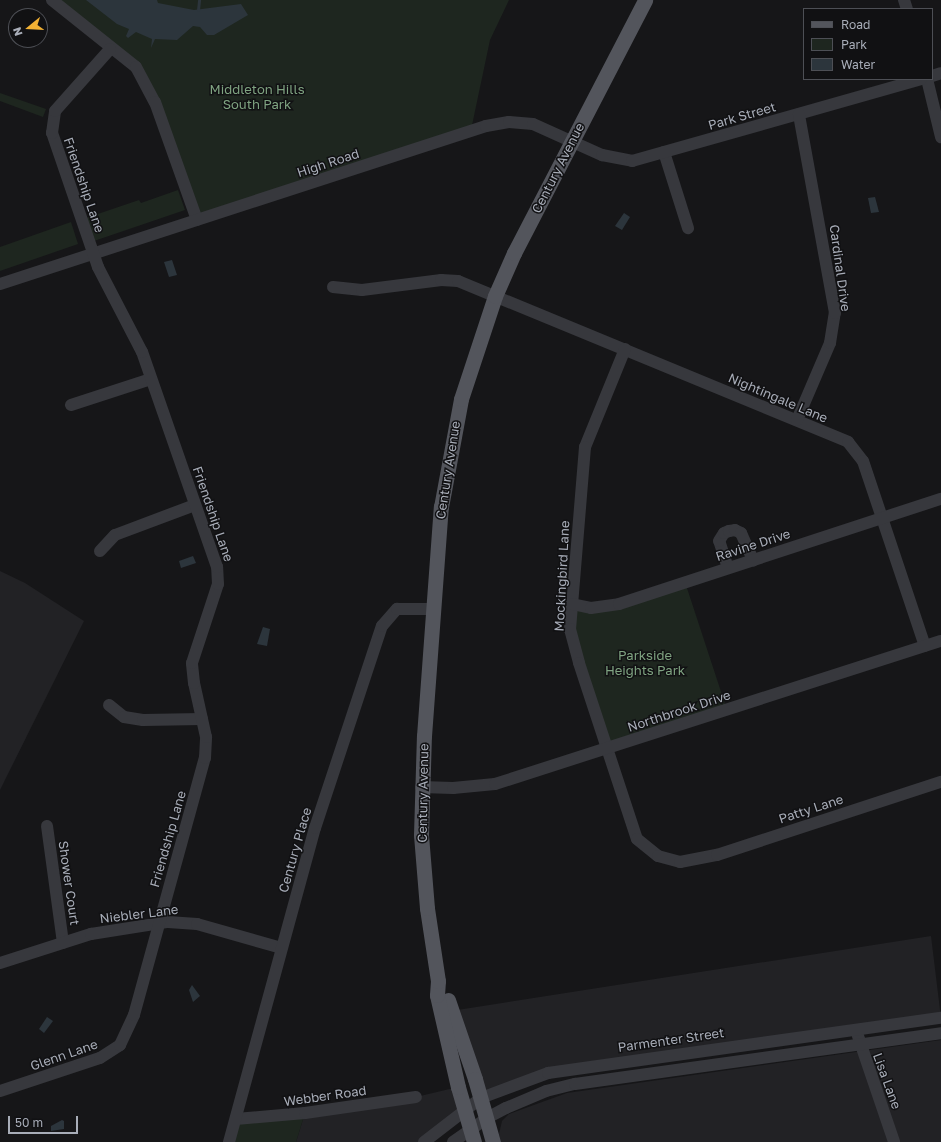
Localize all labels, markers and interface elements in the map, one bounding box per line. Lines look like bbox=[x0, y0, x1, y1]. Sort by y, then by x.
north arrow bbox=[8, 8, 48, 48]
legend bbox=[803, 8, 933, 80]
text: Road bbox=[841, 17, 870, 32]
text: N bbox=[10, 26, 25, 38]
text: Park bbox=[841, 37, 867, 52]
text: Water bbox=[841, 57, 875, 72]
park label: Middleton Hills South Park bbox=[209, 82, 305, 113]
street label: Park Street bbox=[706, 99, 778, 133]
street label: Century Avenue bbox=[529, 120, 587, 216]
street label: Friendship Lane bbox=[60, 135, 108, 235]
street label: High Road bbox=[295, 146, 361, 180]
street label: Cardinal Drive bbox=[826, 224, 854, 312]
street label: Nightingale Lane bbox=[726, 370, 830, 426]
street label: Century Avenue bbox=[433, 420, 463, 520]
street label: Friendship Lane bbox=[189, 464, 237, 564]
street label: Mockingbird Lane bbox=[551, 520, 573, 632]
street label: Ravine Drive bbox=[714, 526, 792, 564]
park label: Parkside Heights Park bbox=[605, 648, 685, 679]
street label: Northbrook Drive bbox=[625, 687, 733, 735]
street label: Century Avenue bbox=[414, 743, 432, 843]
street label: Friendship Lane bbox=[147, 789, 189, 889]
street label: Patty Lane bbox=[777, 791, 845, 827]
street label: Century Place bbox=[275, 806, 315, 894]
street label: Shower Court bbox=[55, 840, 83, 926]
street label: Niebler Lane bbox=[99, 901, 179, 927]
street label: Parmenter Street bbox=[617, 1025, 725, 1055]
street label: Glenn Lane bbox=[28, 1036, 100, 1074]
street label: Lisa Lane bbox=[870, 1051, 904, 1111]
street label: Webber Road bbox=[283, 1082, 367, 1110]
scale bar bbox=[10, 1108, 80, 1134]
text: 50 m bbox=[15, 1115, 43, 1130]

